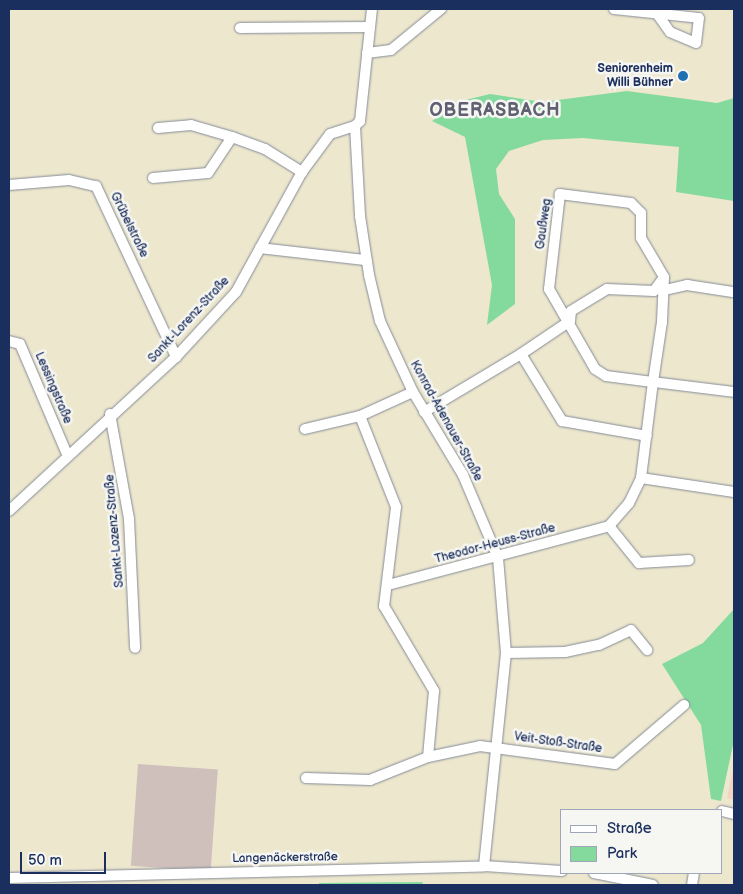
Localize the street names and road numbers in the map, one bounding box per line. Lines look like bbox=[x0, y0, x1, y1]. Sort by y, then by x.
street label: Grübelstraße bbox=[107, 190, 151, 260]
street label: Gaußweg bbox=[533, 198, 555, 250]
street label: Sankt-Lorenz-Straße bbox=[145, 274, 233, 366]
street label: Lessingstraße bbox=[31, 350, 75, 426]
street label: Konrad-Adenauer-Straße bbox=[407, 358, 485, 484]
street label: Sankt-Lozenz-Straße bbox=[103, 474, 127, 588]
street label: Theodor-Heuss-Straße bbox=[433, 521, 557, 567]
street label: Veit-Stoß-Straße bbox=[513, 730, 603, 756]
street label: Langenäckerstraße bbox=[232, 850, 338, 866]

